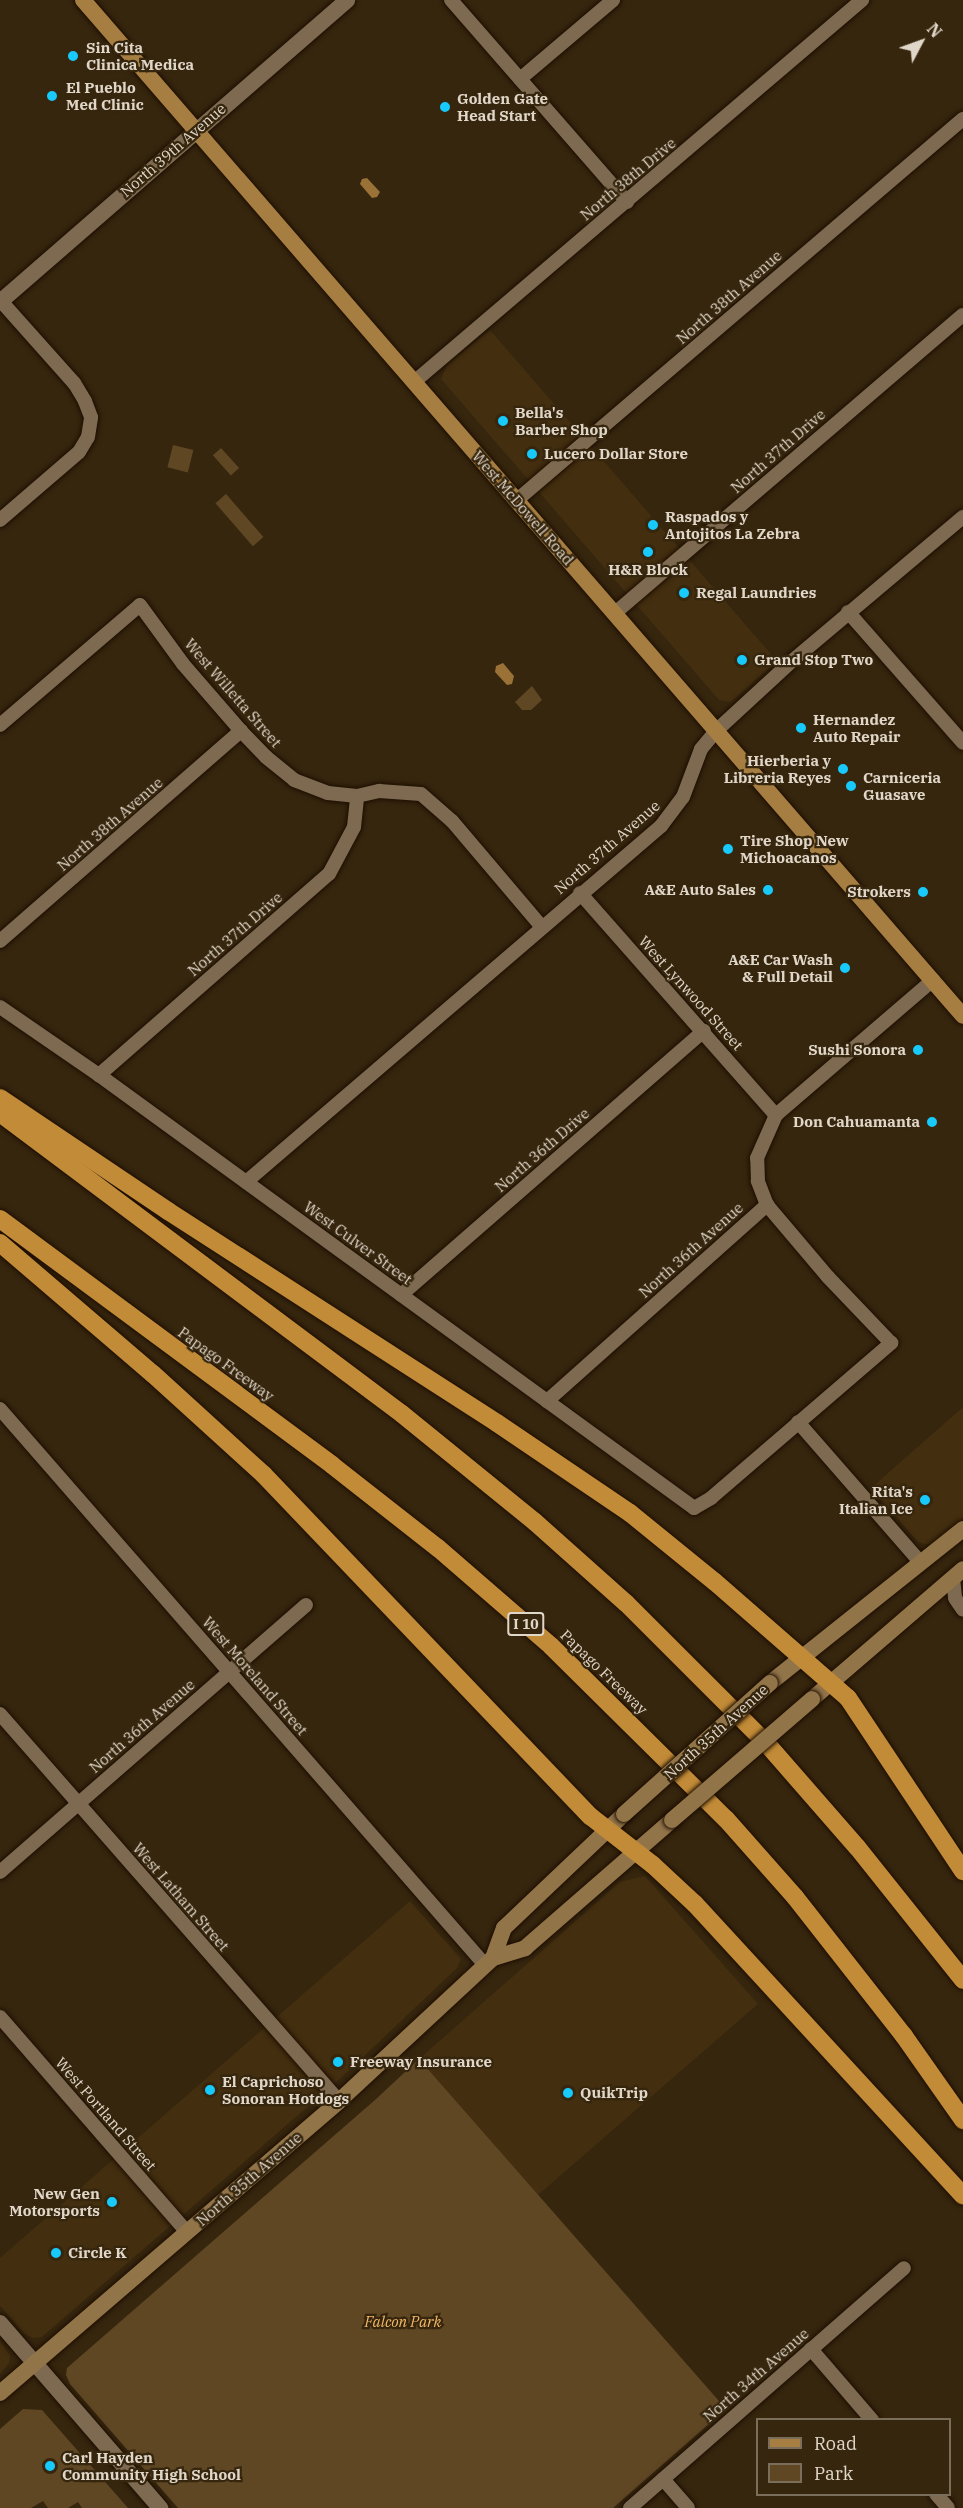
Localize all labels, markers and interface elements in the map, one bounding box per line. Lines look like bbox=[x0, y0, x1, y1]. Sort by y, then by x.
north arrow bbox=[891, 12, 951, 72]
text: N bbox=[923, 19, 946, 42]
place label: Sin Cita Clinica Medica bbox=[86, 38, 194, 73]
marker: Sin Cita Clinica Medica bbox=[64, 47, 82, 65]
place label: El Pueblo Med Clinic bbox=[66, 78, 144, 113]
marker: El Pueblo Med Clinic bbox=[43, 87, 61, 105]
place label: Golden Gate Head Start bbox=[457, 89, 548, 124]
street label: North 39th Avenue bbox=[117, 99, 229, 201]
marker: Golden Gate Head Start bbox=[438, 100, 452, 114]
street label: North 38th Drive bbox=[577, 134, 679, 224]
street label: North 38th Avenue bbox=[673, 246, 785, 348]
place label: Bella's Barber Shop bbox=[515, 403, 608, 438]
street label: North 37th Drive bbox=[727, 405, 829, 497]
marker: Bella's Barber Shop bbox=[496, 414, 510, 428]
place label: Lucero Dollar Store bbox=[544, 445, 688, 463]
street label: West McDowell Road bbox=[468, 447, 578, 569]
marker: Lucero Dollar Store bbox=[525, 447, 539, 461]
place label: Raspados y Antojitos La Zebra bbox=[665, 507, 800, 542]
marker: Raspados y Antojitos La Zebra bbox=[646, 518, 660, 532]
marker: H&R Block bbox=[641, 545, 655, 559]
place label: H&R Block bbox=[608, 561, 688, 579]
place label: Regal Laundries bbox=[696, 584, 816, 602]
marker: Regal Laundries bbox=[677, 586, 691, 600]
street label: West Willetta Street bbox=[181, 635, 285, 751]
place label: Grand Stop Two bbox=[754, 651, 873, 669]
marker: Grand Stop Two bbox=[735, 653, 749, 667]
place label: Hernandez Auto Repair bbox=[813, 710, 900, 745]
marker: Hernandez Auto Repair bbox=[794, 721, 808, 735]
place label: Hierberia y Libreria Reyes bbox=[724, 751, 831, 786]
marker: Hierberia y Libreria Reyes bbox=[836, 762, 850, 776]
place label: Carniceria Guasave bbox=[863, 768, 941, 803]
street label: North 38th Avenue bbox=[54, 773, 166, 875]
marker: Carniceria Guasave bbox=[844, 779, 858, 793]
street label: North 37th Avenue bbox=[551, 796, 663, 898]
place label: Tire Shop New Michoacanos bbox=[740, 831, 849, 866]
marker: Tire Shop New Michoacanos bbox=[721, 842, 735, 856]
place label: A&E Auto Sales bbox=[644, 881, 756, 899]
marker: A&E Auto Sales bbox=[761, 883, 775, 897]
place label: Strokers bbox=[847, 883, 911, 901]
marker: Strokers bbox=[916, 885, 930, 899]
street label: North 37th Drive bbox=[184, 888, 286, 980]
street label: West Lynwood Street bbox=[635, 932, 747, 1054]
place label: A&E Car Wash & Full Detail bbox=[728, 950, 833, 985]
marker: A&E Car Wash & Full Detail bbox=[838, 961, 852, 975]
place label: Sushi Sonora bbox=[808, 1041, 906, 1059]
marker: Sushi Sonora bbox=[911, 1043, 925, 1057]
street label: North 36th Drive bbox=[491, 1104, 593, 1196]
place label: Don Cahuamanta bbox=[793, 1113, 920, 1131]
marker: Don Cahuamanta bbox=[925, 1115, 939, 1129]
street label: West Culver Street bbox=[300, 1198, 416, 1288]
street label: North 36th Avenue bbox=[635, 1199, 747, 1301]
street label: Papago Freeway bbox=[175, 1323, 277, 1405]
place label: Rita's Italian Ice bbox=[839, 1482, 913, 1517]
marker: Rita's Italian Ice bbox=[918, 1493, 932, 1507]
street label: West Moreland Street bbox=[199, 1613, 311, 1739]
road number: I 10 bbox=[506, 1613, 546, 1635]
street label: Papago Freeway bbox=[557, 1626, 651, 1718]
street label: North 36th Avenue bbox=[86, 1675, 198, 1777]
street label: North 35th Avenue bbox=[660, 1681, 772, 1783]
street label: West Latham Street bbox=[129, 1839, 233, 1955]
place label: Freeway Insurance bbox=[350, 2053, 492, 2071]
street label: West Portland Street bbox=[52, 2054, 160, 2174]
marker: Freeway Insurance bbox=[331, 2055, 345, 2069]
place label: El Caprichoso Sonoran Hotdogs bbox=[222, 2072, 349, 2107]
marker: El Caprichoso Sonoran Hotdogs bbox=[203, 2083, 217, 2097]
place label: QuikTrip bbox=[580, 2084, 648, 2102]
marker: QuikTrip bbox=[561, 2086, 575, 2100]
street label: North 35th Avenue bbox=[193, 2128, 305, 2230]
place label: New Gen Motorsports bbox=[9, 2184, 100, 2219]
marker: New Gen Motorsports bbox=[105, 2195, 119, 2209]
place label: Circle K bbox=[68, 2244, 127, 2262]
marker: Circle K bbox=[49, 2246, 63, 2260]
park label: Falcon Park bbox=[364, 2313, 442, 2331]
street label: North 34th Avenue bbox=[700, 2324, 812, 2426]
legend bbox=[756, 2418, 951, 2496]
text: Road bbox=[814, 2432, 857, 2455]
place label: Carl Hayden Community High School bbox=[62, 2448, 241, 2483]
marker: Carl Hayden Community High School bbox=[43, 2459, 57, 2473]
text: Park bbox=[814, 2462, 853, 2485]

